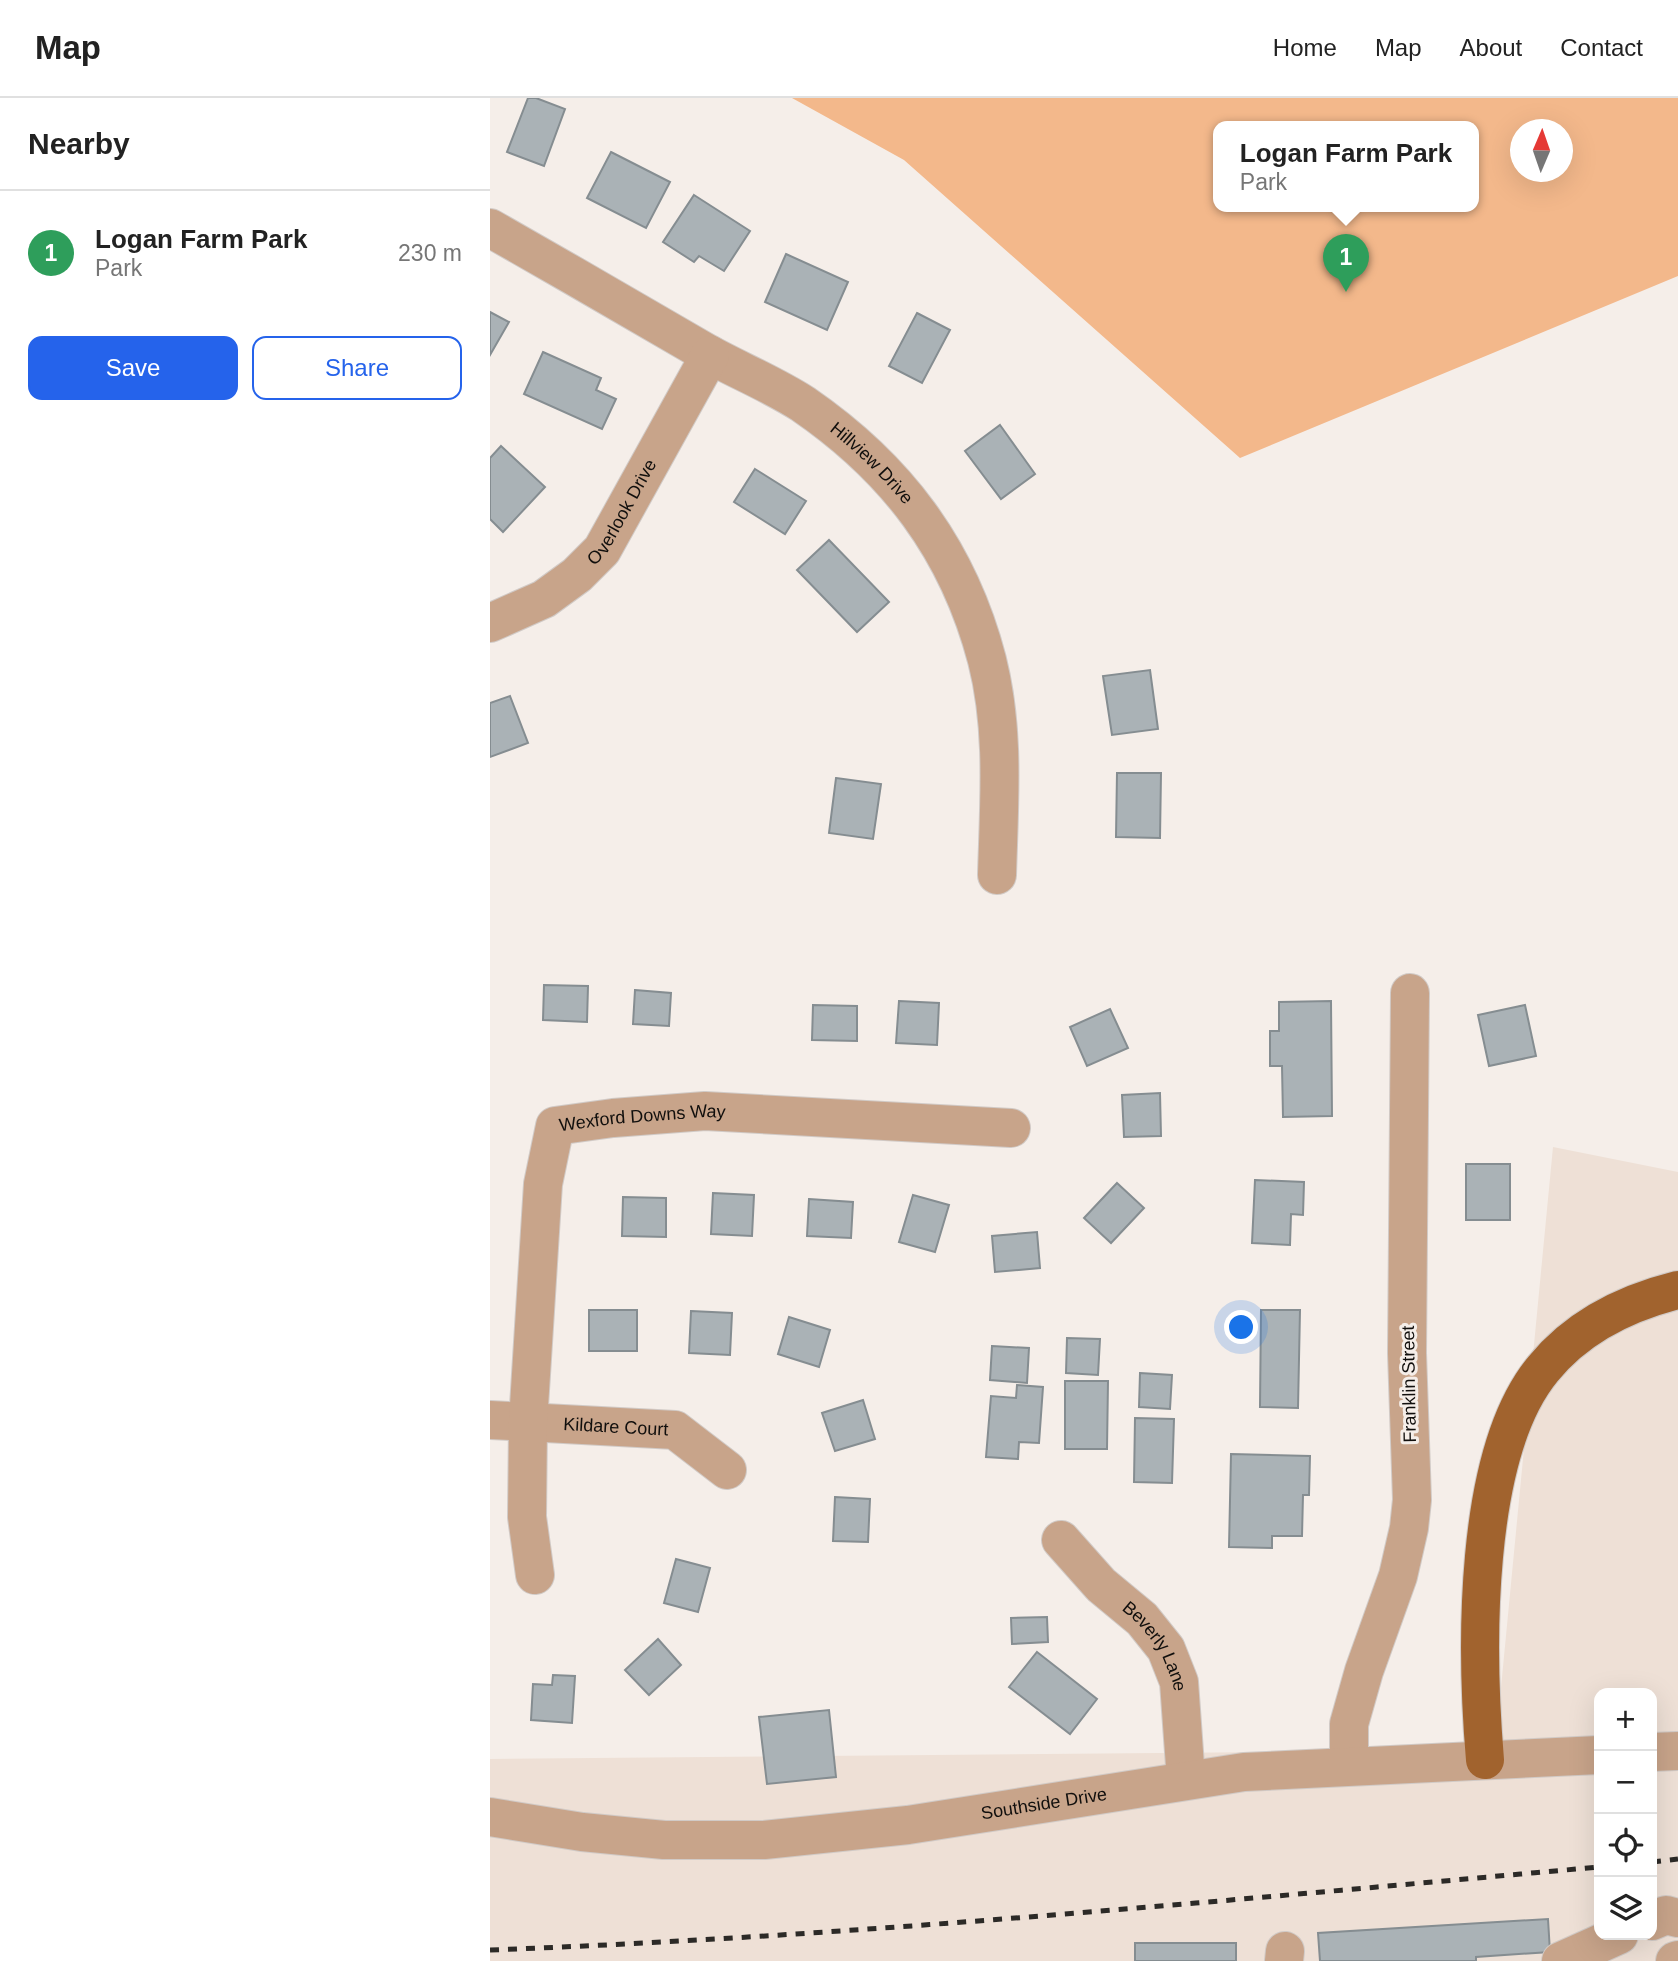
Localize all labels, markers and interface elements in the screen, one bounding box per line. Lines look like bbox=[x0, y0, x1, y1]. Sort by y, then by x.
text: Map bbox=[35, 29, 101, 66]
text: Home bbox=[1273, 34, 1337, 61]
text: Map bbox=[1375, 34, 1422, 61]
text: About bbox=[1460, 34, 1522, 61]
text: Contact bbox=[1560, 34, 1643, 61]
north arrow bbox=[1510, 119, 1573, 182]
popup bbox=[1213, 121, 1479, 212]
text: Nearby bbox=[28, 127, 130, 160]
text: Logan Farm Park bbox=[1240, 138, 1452, 168]
text: Park bbox=[1240, 169, 1287, 195]
text: Logan Farm Park bbox=[95, 224, 307, 254]
pin: 1 bbox=[1323, 234, 1369, 292]
text: 1 bbox=[45, 240, 57, 266]
text: 230 m bbox=[398, 240, 462, 266]
text: Park bbox=[95, 255, 142, 281]
button: Save bbox=[28, 336, 238, 400]
button: Share bbox=[252, 336, 462, 400]
street label: Hillview Drive bbox=[826, 418, 917, 508]
street label: Overlook Drive bbox=[583, 456, 660, 569]
street label: Wexford Downs Way bbox=[558, 1101, 726, 1135]
your location bbox=[1224, 1310, 1258, 1344]
street label: Franklin Street bbox=[1398, 1325, 1420, 1443]
street label: Kildare Court bbox=[563, 1414, 669, 1440]
street label: Beverly Lane bbox=[1119, 1597, 1190, 1692]
map controls bbox=[1594, 1688, 1657, 1940]
button: + bbox=[1594, 1688, 1657, 1751]
button: − bbox=[1594, 1751, 1657, 1814]
street label: Southside Drive bbox=[980, 1784, 1108, 1823]
button: locate bbox=[1594, 1814, 1657, 1877]
button: layers bbox=[1594, 1877, 1657, 1940]

